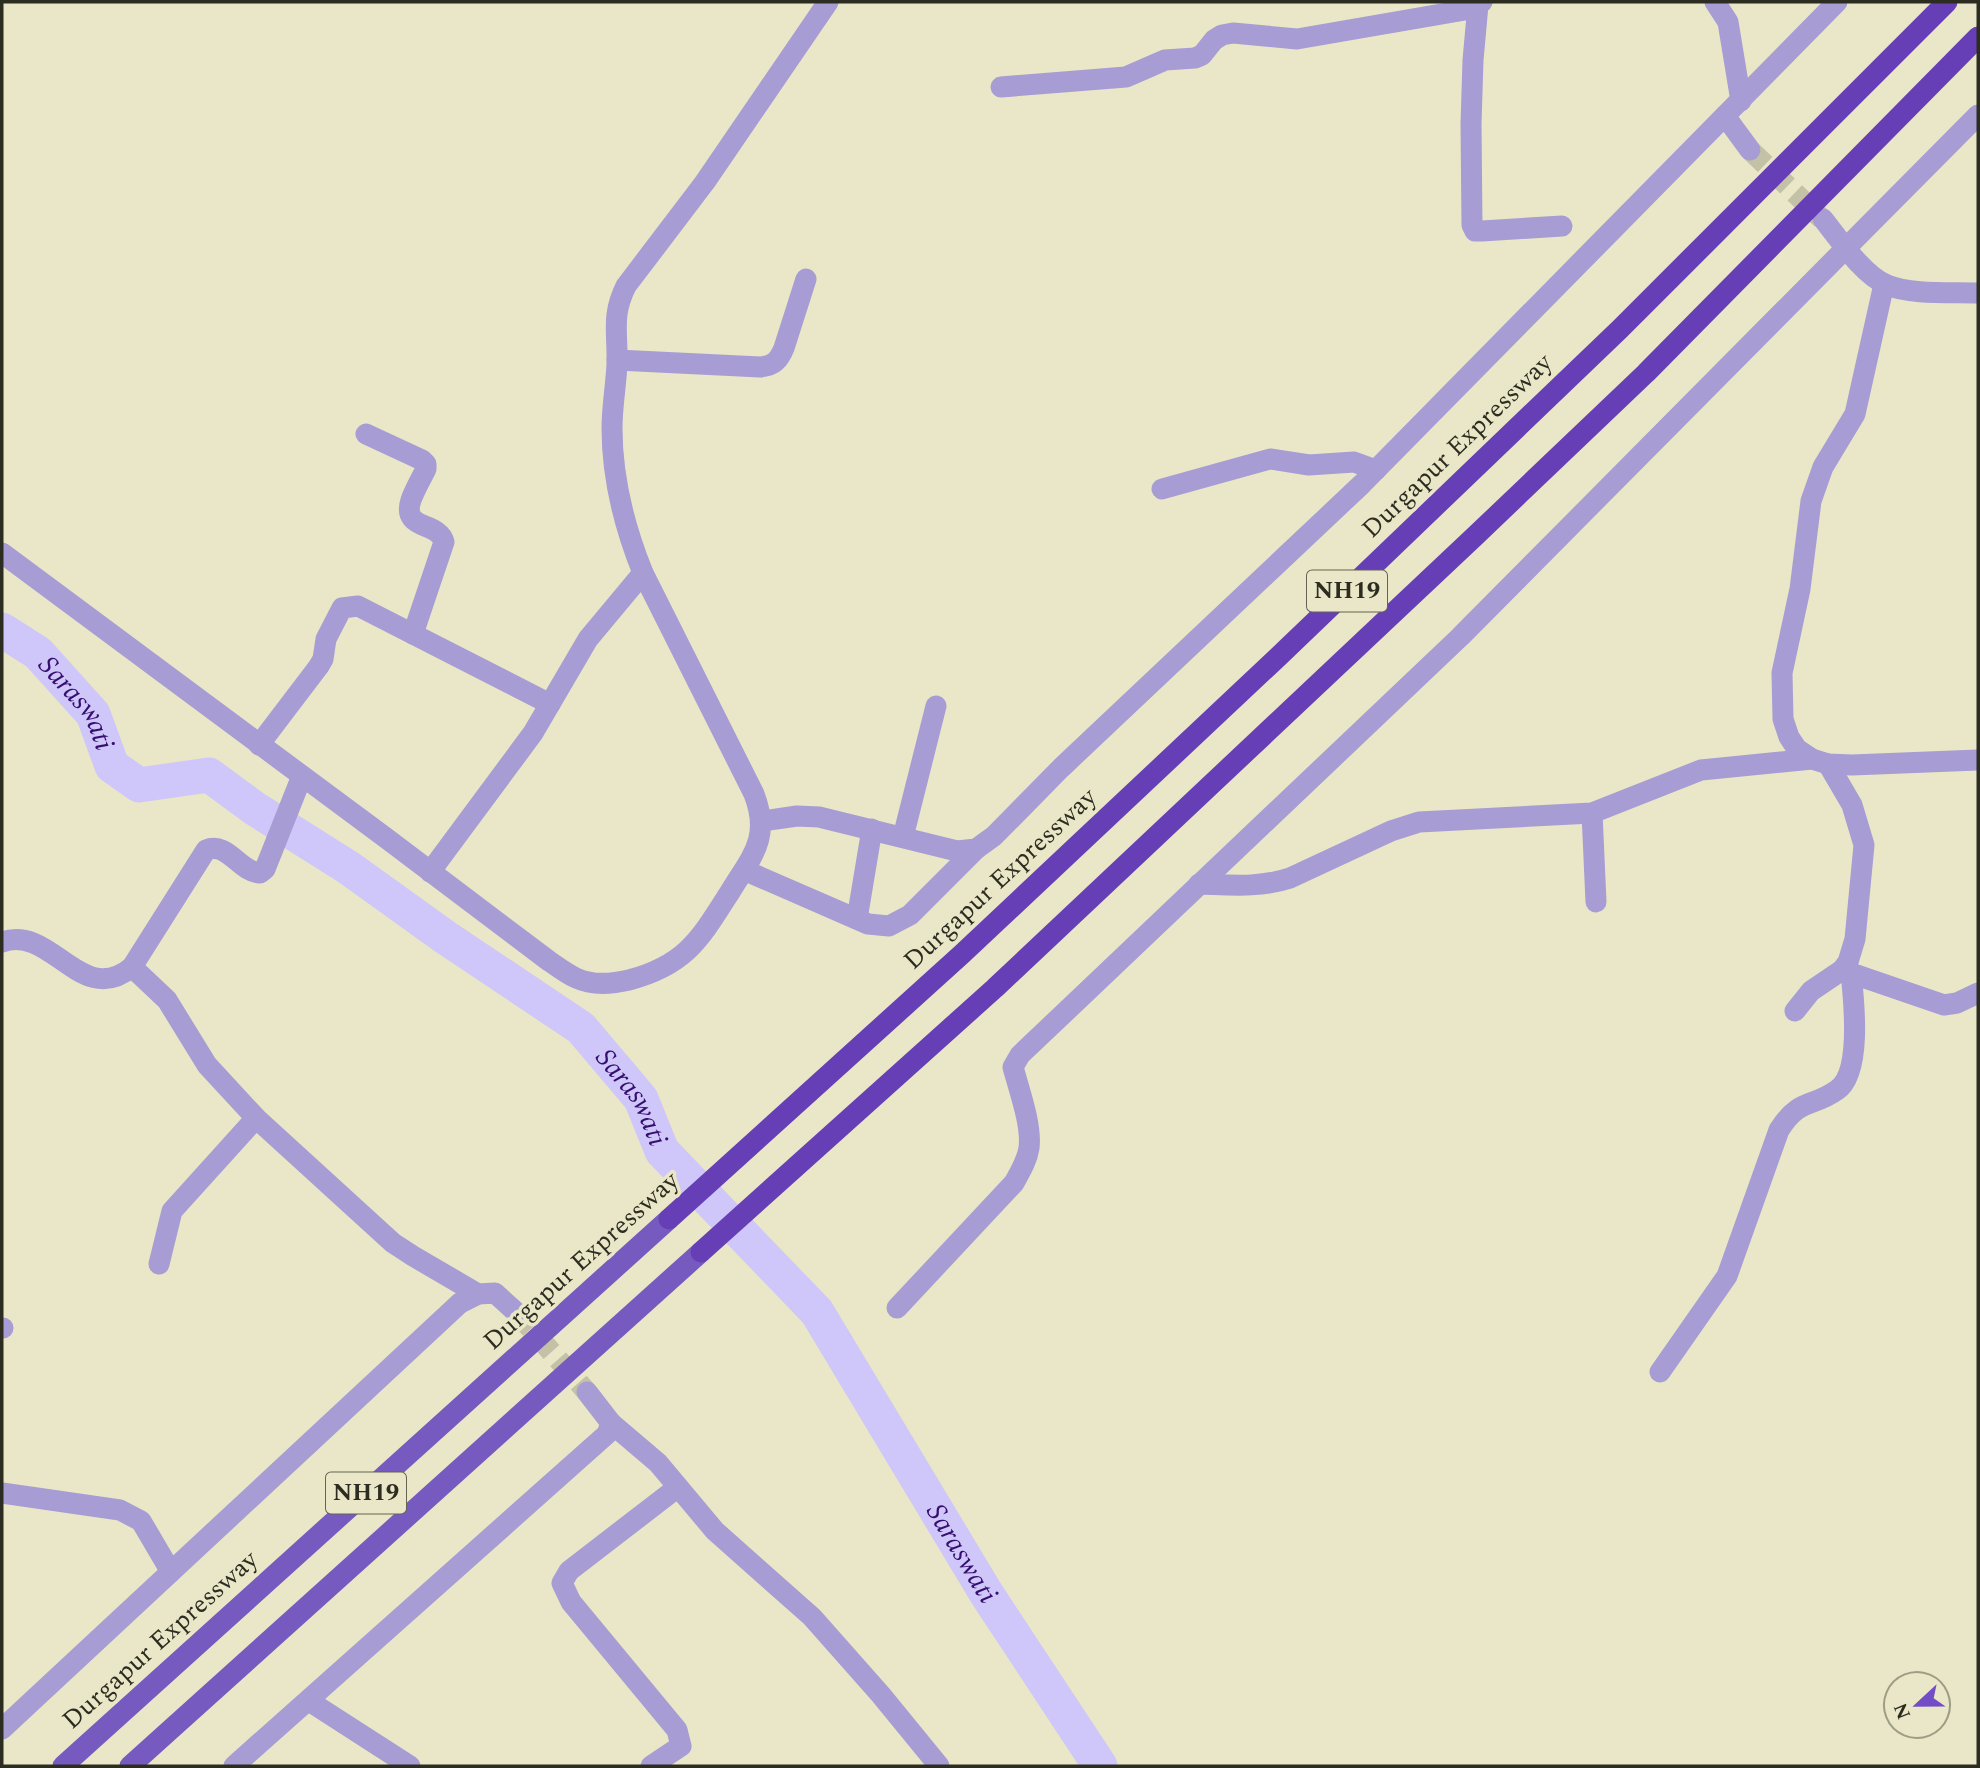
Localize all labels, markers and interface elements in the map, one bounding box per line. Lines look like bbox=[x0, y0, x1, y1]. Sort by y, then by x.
street label: Durgapur Expressway bbox=[1352, 343, 1563, 548]
road number: NH19 bbox=[1307, 570, 1387, 612]
water label: Saraswati bbox=[28, 645, 126, 757]
street label: Durgapur Expressway bbox=[894, 777, 1107, 980]
water label: Saraswati bbox=[585, 1038, 679, 1153]
street label: Durgapur Expressway bbox=[474, 1161, 689, 1360]
road number: NH19 bbox=[326, 1472, 406, 1513]
water label: Saraswati bbox=[915, 1495, 1009, 1612]
street label: Durgapur Expressway bbox=[53, 1540, 268, 1739]
north arrow bbox=[1882, 1670, 1952, 1740]
text: N bbox=[1886, 1698, 1919, 1723]

